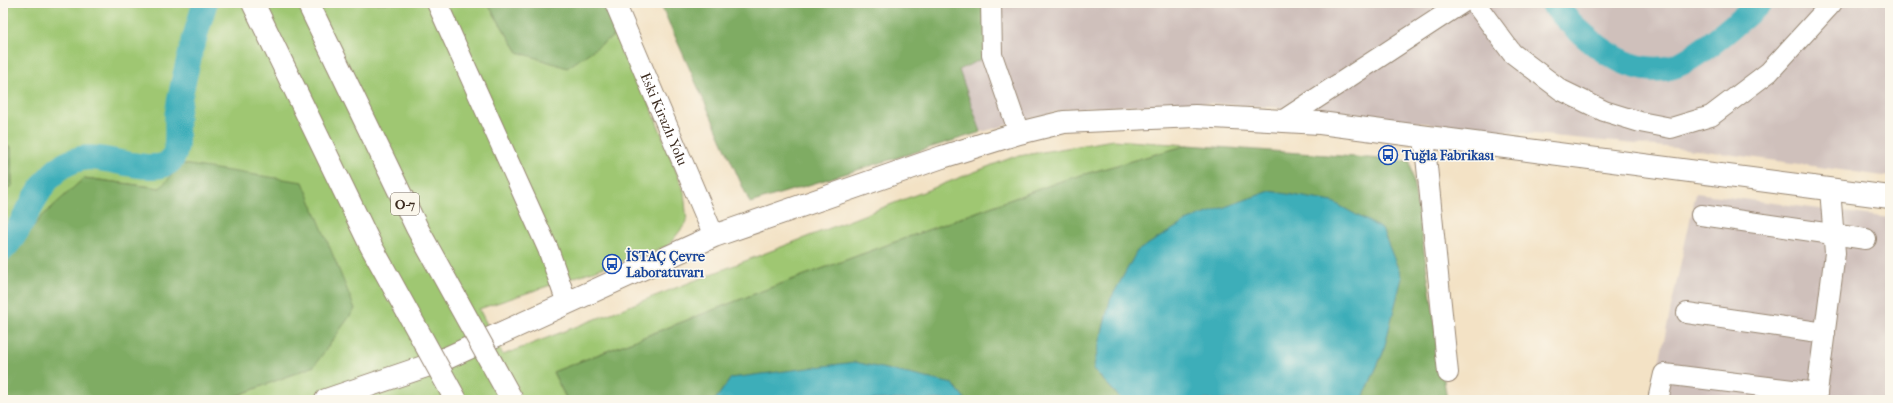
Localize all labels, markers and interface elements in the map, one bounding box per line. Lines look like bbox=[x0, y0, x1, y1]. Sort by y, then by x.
street label: Eski Kirazlı Yolu bbox=[637, 70, 691, 168]
bus stop icon: Tuğla Fabrikası bbox=[1377, 144, 1399, 166]
place label: Tuğla Fabrikası bbox=[1401, 147, 1495, 164]
road number: O-7 bbox=[391, 193, 419, 215]
place label: İSTAÇ Çevre Laboratuvarı bbox=[626, 247, 705, 281]
bus stop icon: İSTAÇ Çevre Laboratuvarı bbox=[601, 253, 623, 275]

